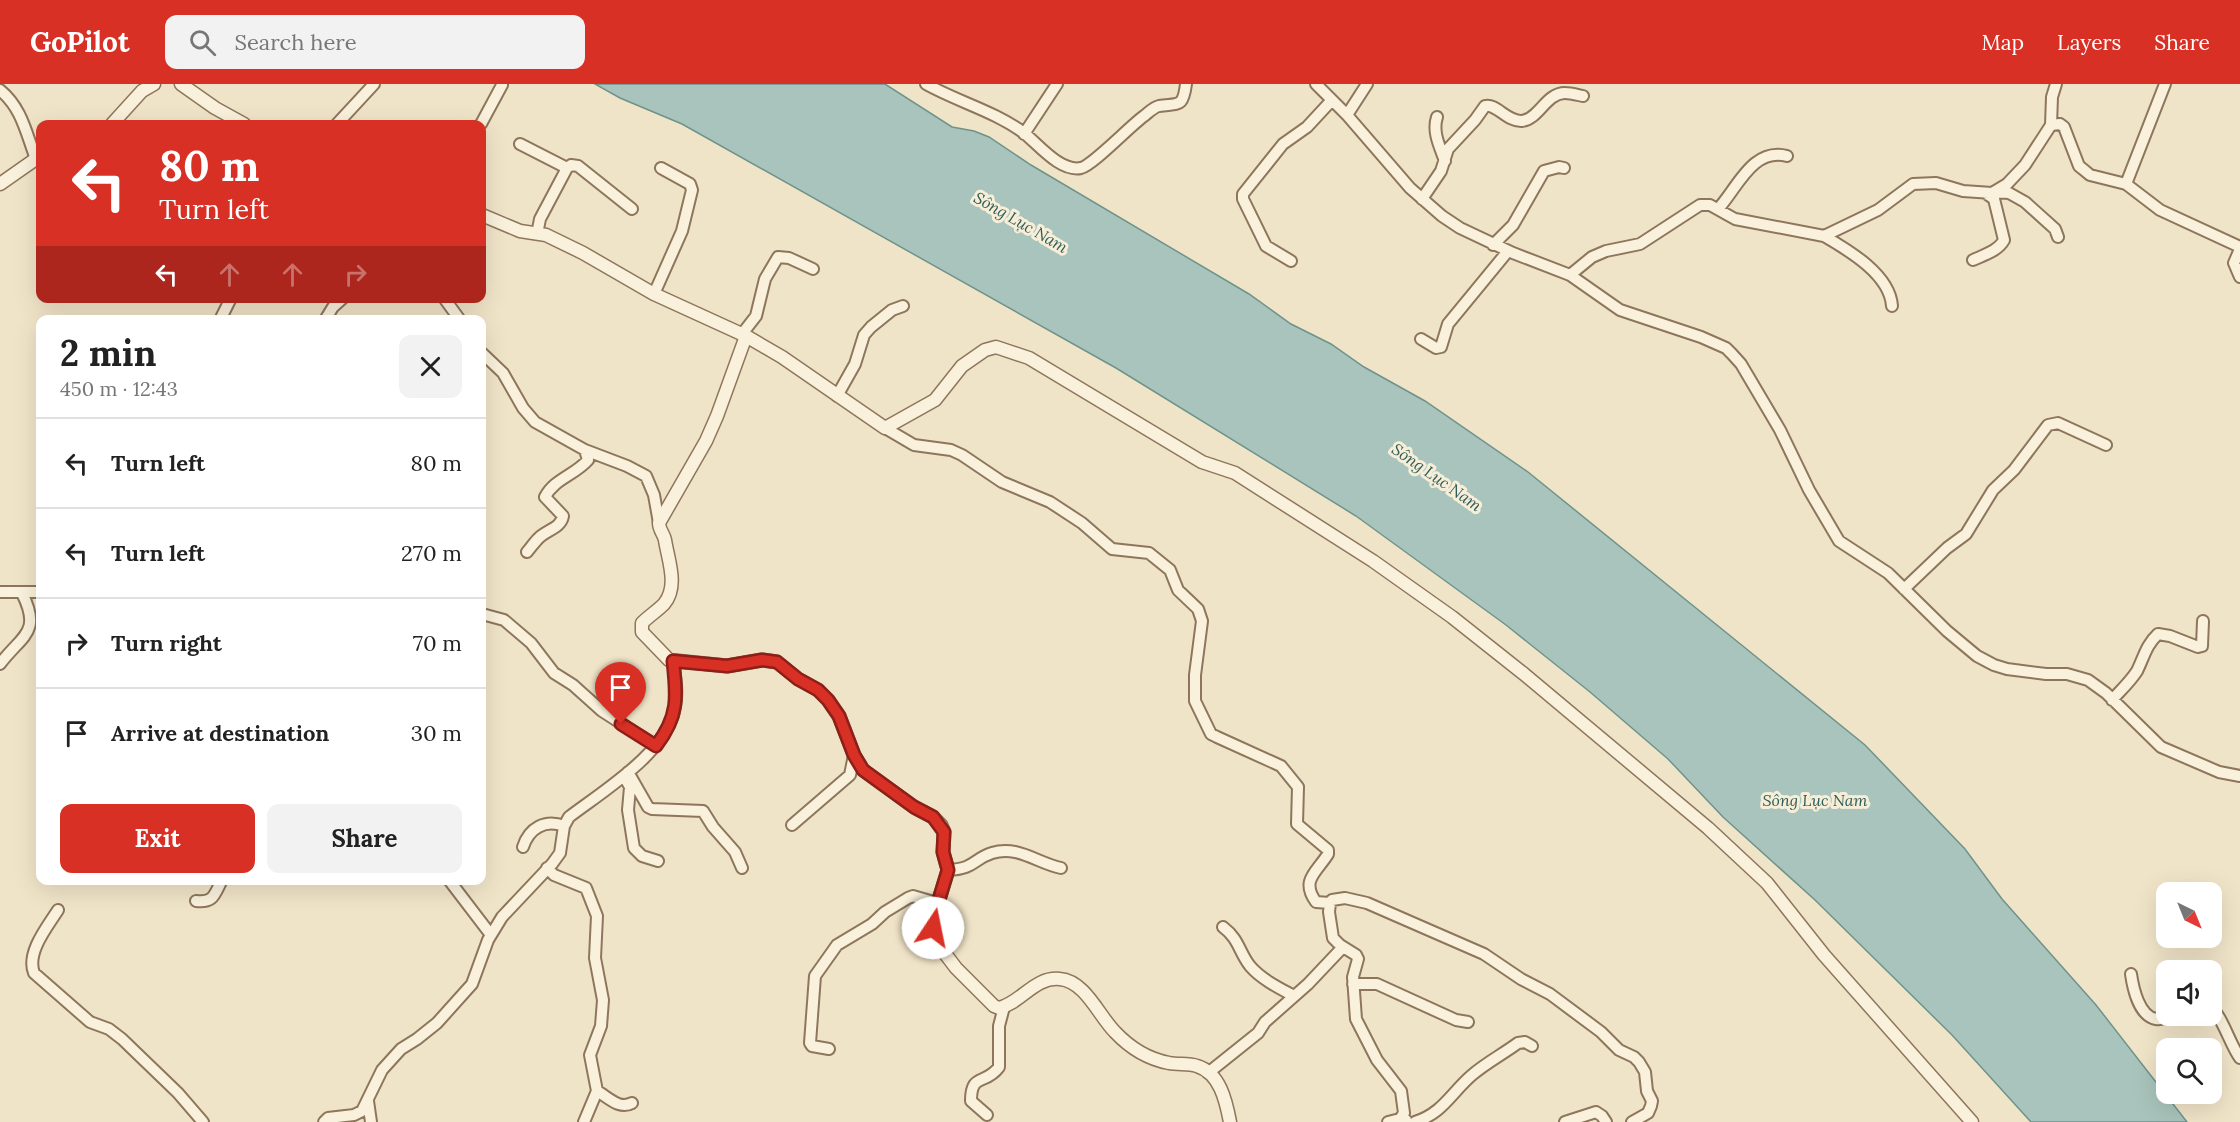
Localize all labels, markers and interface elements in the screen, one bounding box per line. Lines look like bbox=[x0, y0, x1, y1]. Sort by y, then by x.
search box bbox=[165, 15, 585, 69]
text: GoPilot bbox=[30, 24, 129, 60]
icon: search bbox=[186, 26, 219, 59]
text: Search here bbox=[234, 28, 357, 56]
text: Map bbox=[1981, 29, 2024, 56]
text: Layers bbox=[2057, 29, 2121, 56]
text: Share bbox=[2154, 29, 2210, 56]
text: 80 m bbox=[159, 139, 259, 193]
icon: left bbox=[60, 144, 138, 222]
water label: Sông Lục Nam bbox=[971, 187, 1071, 257]
text: Turn left bbox=[159, 192, 269, 226]
icon: left bbox=[150, 258, 183, 291]
icon: ahead bbox=[213, 258, 246, 291]
icon: ahead bbox=[276, 258, 309, 291]
icon: right bbox=[339, 258, 372, 291]
text: 2 min bbox=[60, 330, 157, 376]
button: close bbox=[399, 335, 462, 398]
text: 450 m · 12:43 bbox=[60, 376, 178, 401]
water label: Sông Lục Nam bbox=[1388, 439, 1486, 515]
icon: left bbox=[60, 447, 93, 480]
text: Turn left bbox=[111, 449, 205, 477]
text: 80 m bbox=[411, 449, 462, 477]
icon: left bbox=[60, 537, 93, 570]
text: Turn left bbox=[111, 539, 205, 567]
text: 270 m bbox=[401, 539, 462, 567]
icon: right bbox=[60, 627, 93, 660]
text: Turn right bbox=[111, 629, 222, 657]
text: 70 m bbox=[413, 629, 462, 657]
pin bbox=[595, 662, 646, 724]
icon: arrive bbox=[604, 671, 637, 704]
icon: arrive bbox=[60, 717, 93, 750]
text: Arrive at destination bbox=[111, 719, 329, 747]
text: 30 m bbox=[411, 719, 462, 747]
water label: Sông Lục Nam bbox=[1763, 790, 1867, 810]
button: Exit bbox=[60, 804, 255, 873]
button: Share bbox=[267, 804, 462, 873]
north arrow bbox=[2156, 882, 2222, 948]
map controls bbox=[2156, 882, 2222, 1104]
position arrow bbox=[901, 896, 965, 960]
button: sound bbox=[2156, 960, 2222, 1026]
button: search bbox=[2156, 1038, 2222, 1104]

